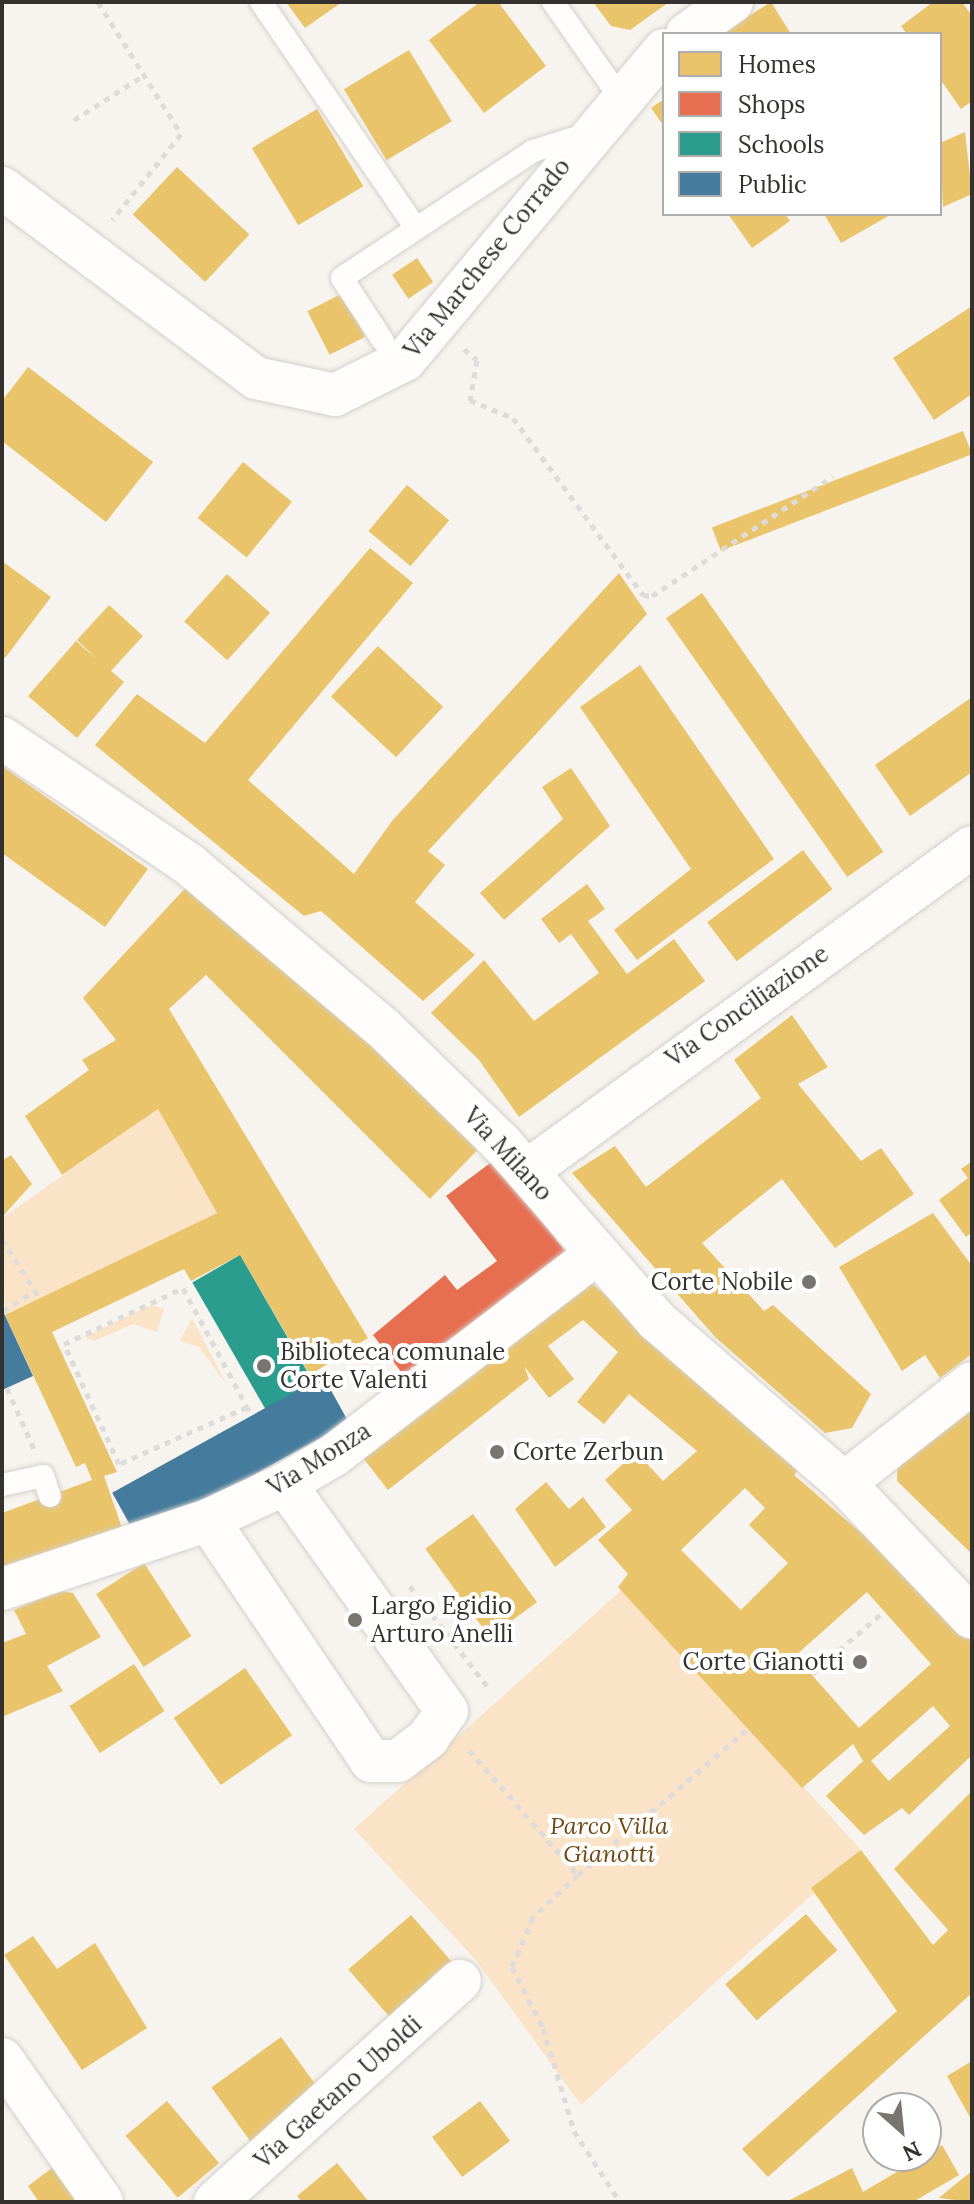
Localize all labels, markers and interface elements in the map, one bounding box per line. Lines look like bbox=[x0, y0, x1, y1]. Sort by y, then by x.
legend bbox=[662, 32, 942, 216]
text: Homes bbox=[738, 49, 816, 80]
text: Shops bbox=[738, 89, 805, 120]
text: Schools bbox=[738, 129, 824, 160]
street label: Via Marchese Corrado bbox=[398, 153, 576, 363]
text: Public bbox=[738, 169, 807, 200]
street label: Via Conciliazione bbox=[660, 939, 834, 1073]
street label: Via Milano bbox=[458, 1101, 558, 1207]
place label: Corte Nobile bbox=[651, 1268, 793, 1296]
marker: Corte Nobile bbox=[800, 1273, 818, 1291]
place label: Biblioteca comunale Corte Valenti bbox=[280, 1338, 505, 1394]
marker: Biblioteca comunale Corte Valenti bbox=[255, 1357, 273, 1375]
street label: Via Monza bbox=[262, 1416, 376, 1502]
place label: Corte Zerbun bbox=[513, 1438, 664, 1466]
marker: Corte Zerbun bbox=[488, 1443, 506, 1461]
place label: Largo Egidio Arturo Anelli bbox=[371, 1592, 513, 1648]
marker: Largo Egidio Arturo Anelli bbox=[346, 1611, 364, 1629]
place label: Corte Gianotti bbox=[682, 1648, 844, 1676]
marker: Corte Gianotti bbox=[851, 1653, 869, 1671]
park label: Parco Villa Gianotti bbox=[550, 1812, 668, 1868]
street label: Via Gaetano Uboldi bbox=[249, 2010, 427, 2174]
north arrow bbox=[862, 2092, 942, 2172]
text: N bbox=[898, 2135, 926, 2168]

